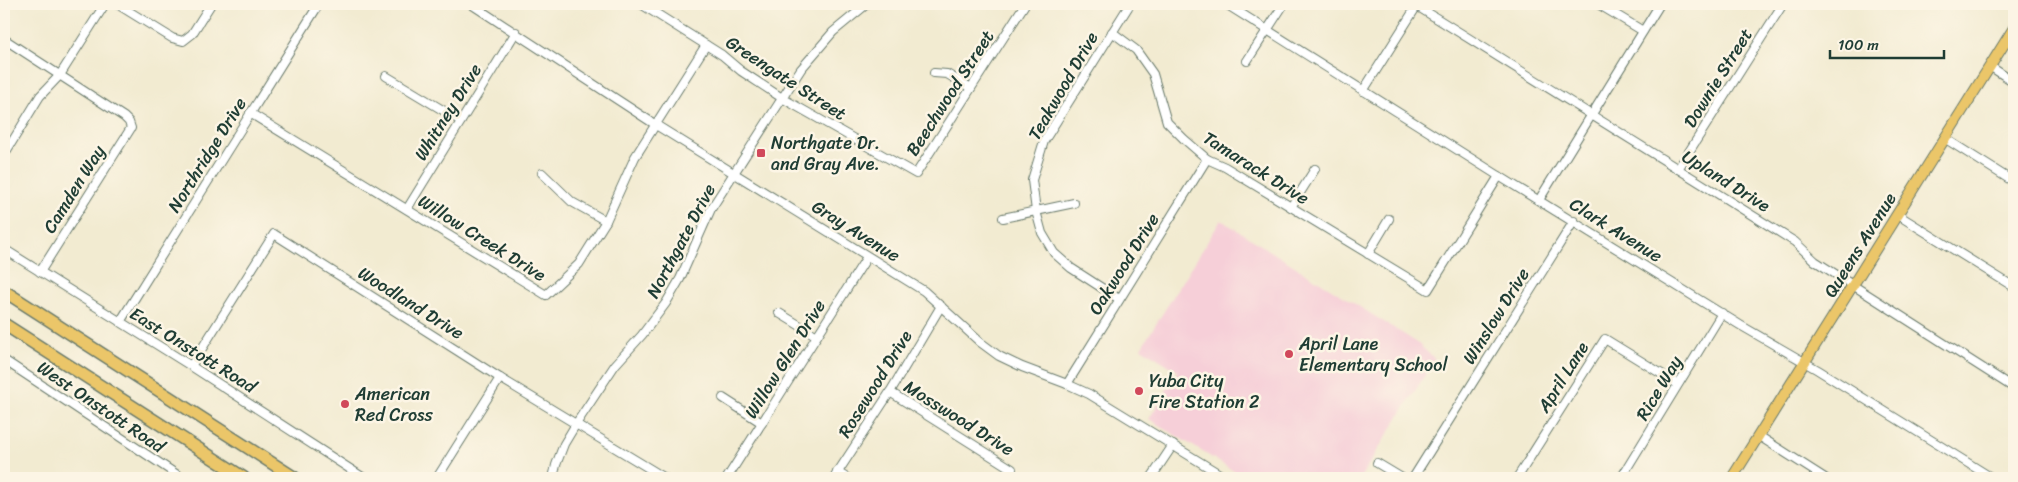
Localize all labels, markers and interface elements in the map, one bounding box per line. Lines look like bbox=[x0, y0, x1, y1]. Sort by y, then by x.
street label: Downie Street bbox=[1675, 22, 1761, 134]
street label: Beechwood Street bbox=[897, 23, 1003, 163]
street label: Teakwood Drive bbox=[1019, 25, 1107, 146]
street label: Greengate Street bbox=[719, 27, 853, 129]
scale bar bbox=[1830, 28, 1944, 60]
text: 100 m bbox=[1838, 32, 1879, 58]
street label: Whitney Drive bbox=[405, 57, 491, 167]
street label: Northridge Drive bbox=[159, 91, 255, 219]
street label: Tamarack Drive bbox=[1196, 122, 1316, 214]
place label: Northgate Dr. and Gray Ave. bbox=[771, 127, 880, 180]
street label: Camden Way bbox=[34, 138, 114, 240]
street label: Upland Drive bbox=[1675, 141, 1777, 221]
marker: Northgate Dr. and Gray Ave. bbox=[755, 147, 767, 159]
street label: Northgate Drive bbox=[637, 178, 725, 304]
street label: Willow Creek Drive bbox=[411, 186, 553, 291]
street label: Queens Avenue bbox=[1815, 186, 1905, 304]
street label: Clark Avenue bbox=[1563, 189, 1669, 271]
street label: Gray Avenue bbox=[805, 191, 907, 271]
street label: Oakwood Drive bbox=[1080, 206, 1168, 322]
street label: Woodland Drive bbox=[351, 258, 471, 348]
street label: Winslow Drive bbox=[1454, 261, 1538, 371]
street label: Willow Glen Drive bbox=[736, 293, 834, 425]
street label: East Onstott Road bbox=[123, 298, 264, 403]
street label: Rosewood Drive bbox=[829, 323, 921, 444]
place label: April Lane Elementary School bbox=[1298, 328, 1448, 381]
street label: April Lane bbox=[1528, 335, 1598, 420]
marker: April Lane Elementary School bbox=[1283, 348, 1295, 360]
street label: Rice Way bbox=[1627, 349, 1691, 427]
street label: West Onstott Road bbox=[30, 352, 173, 463]
place label: Yuba City Fire Station 2 bbox=[1149, 365, 1259, 418]
street label: Mosswood Drive bbox=[897, 371, 1021, 465]
place label: American Red Cross bbox=[354, 378, 433, 431]
marker: Yuba City Fire Station 2 bbox=[1133, 385, 1145, 397]
marker: American Red Cross bbox=[339, 398, 351, 410]

